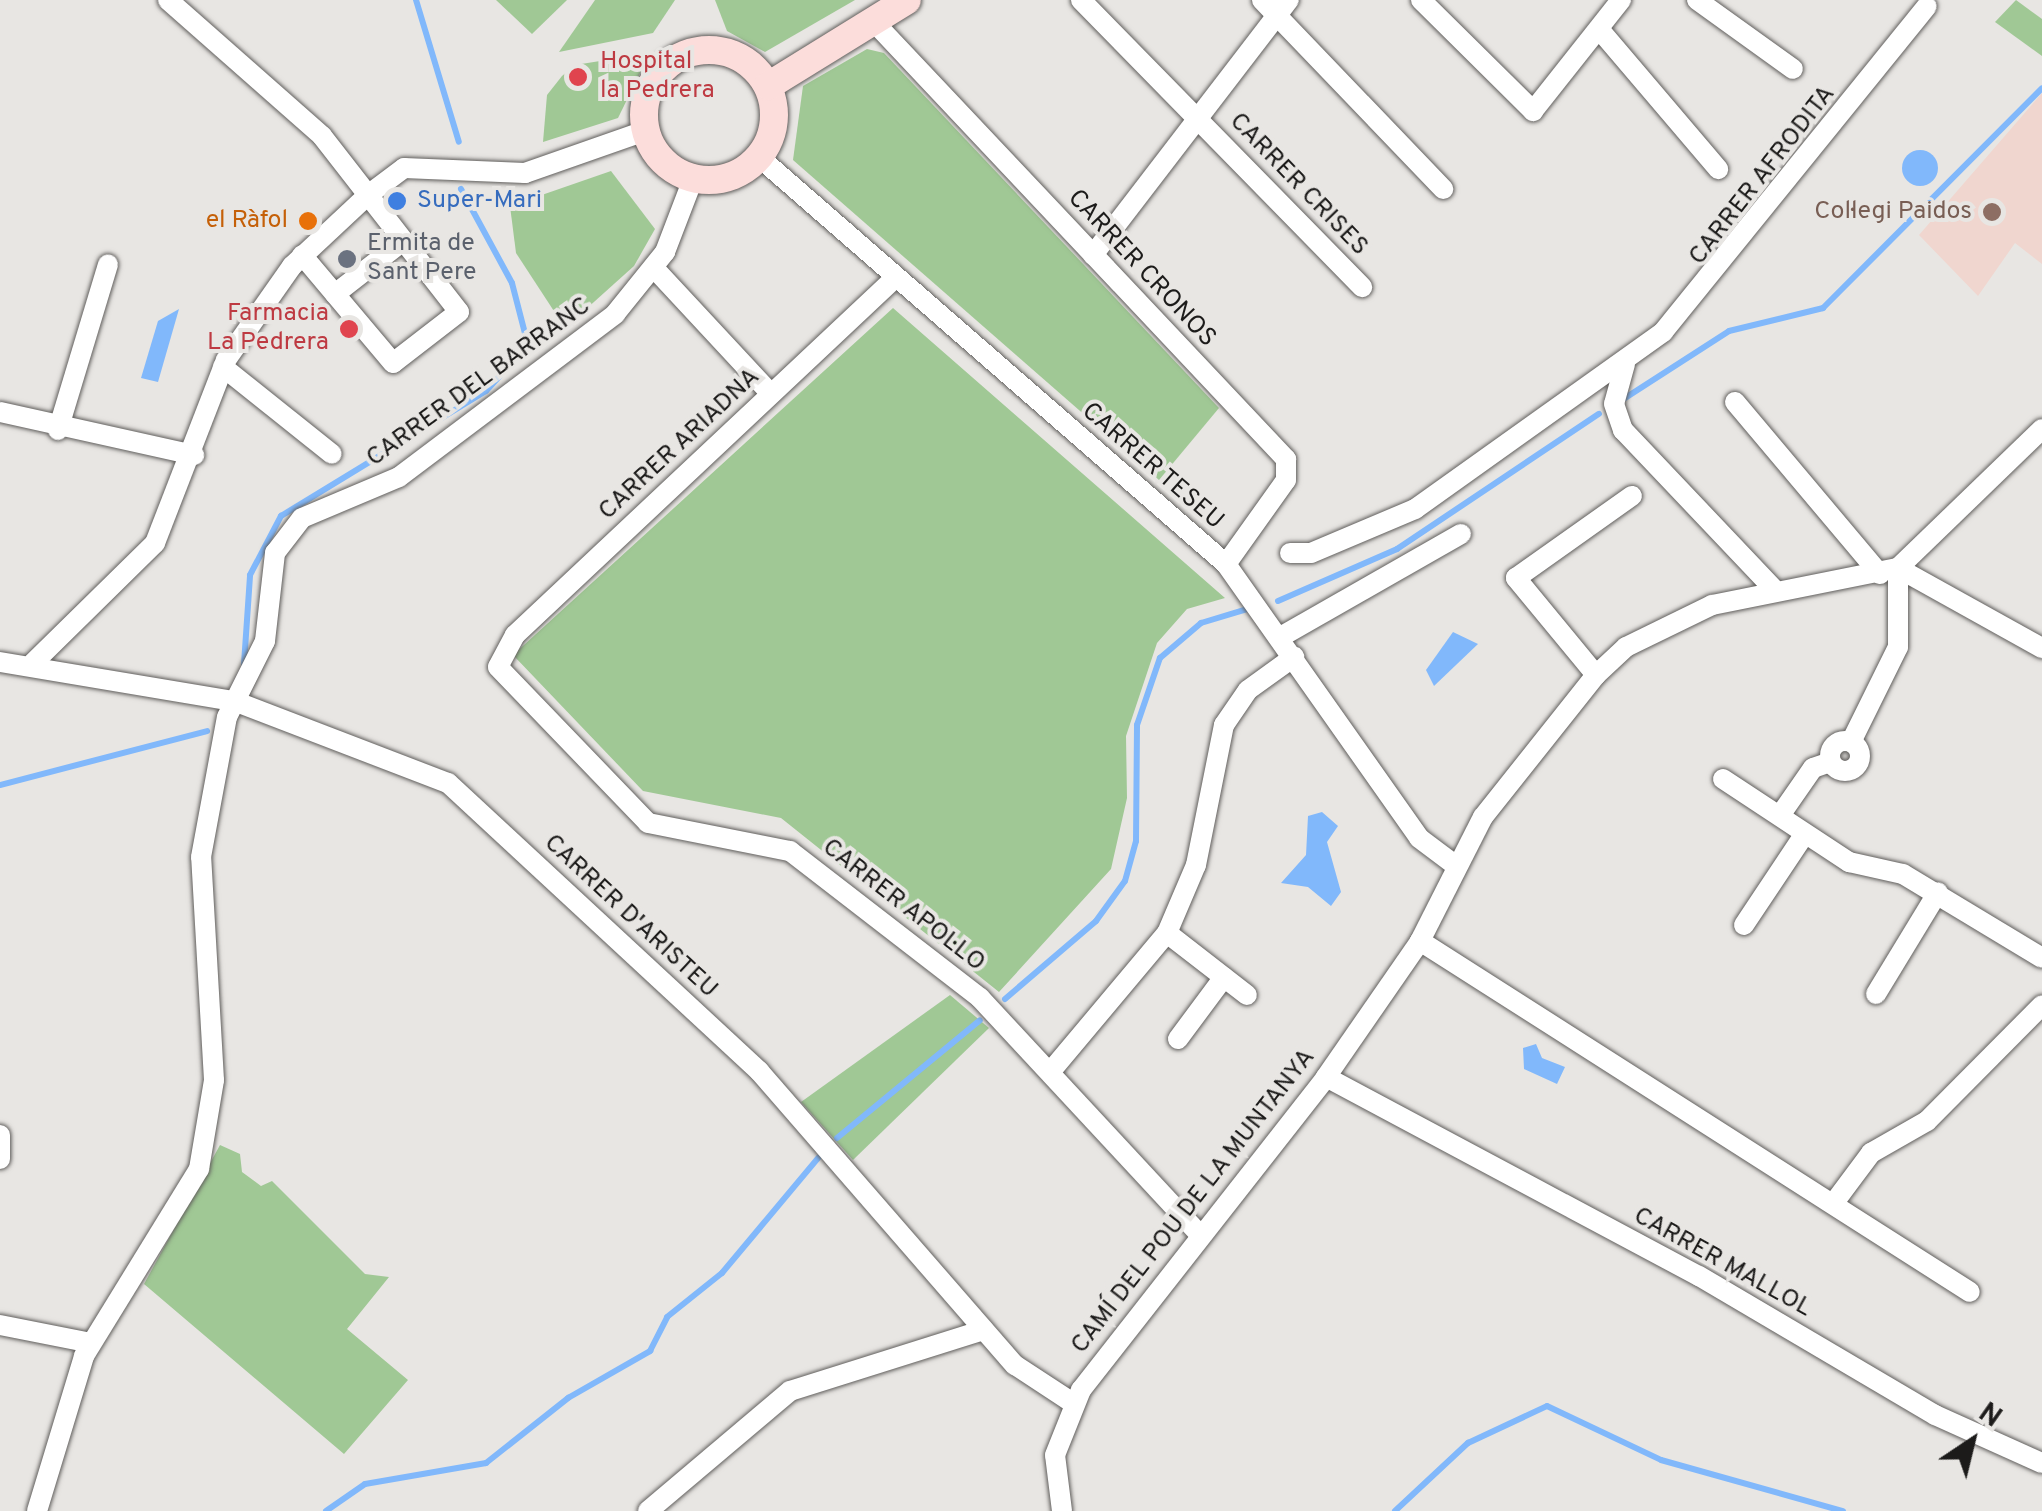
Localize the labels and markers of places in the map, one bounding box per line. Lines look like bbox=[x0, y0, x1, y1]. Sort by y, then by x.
place label: Hospital la Pedrera bbox=[600, 48, 715, 107]
marker: Hospital la Pedrera bbox=[565, 64, 591, 90]
place label: Super-Mari bbox=[417, 186, 542, 216]
marker: Super-Mari bbox=[386, 190, 408, 212]
place label: Col·legi Paidos bbox=[1814, 197, 1972, 227]
marker: Col·legi Paidos bbox=[1981, 201, 2003, 223]
place label: el Ràfol bbox=[206, 206, 288, 236]
marker: el Ràfol bbox=[297, 210, 319, 232]
place label: Ermita de Sant Pere bbox=[367, 230, 477, 289]
marker: Ermita de Sant Pere bbox=[336, 248, 358, 270]
place label: Farmacia La Pedrera bbox=[207, 300, 329, 359]
marker: Farmacia La Pedrera bbox=[338, 318, 360, 340]

